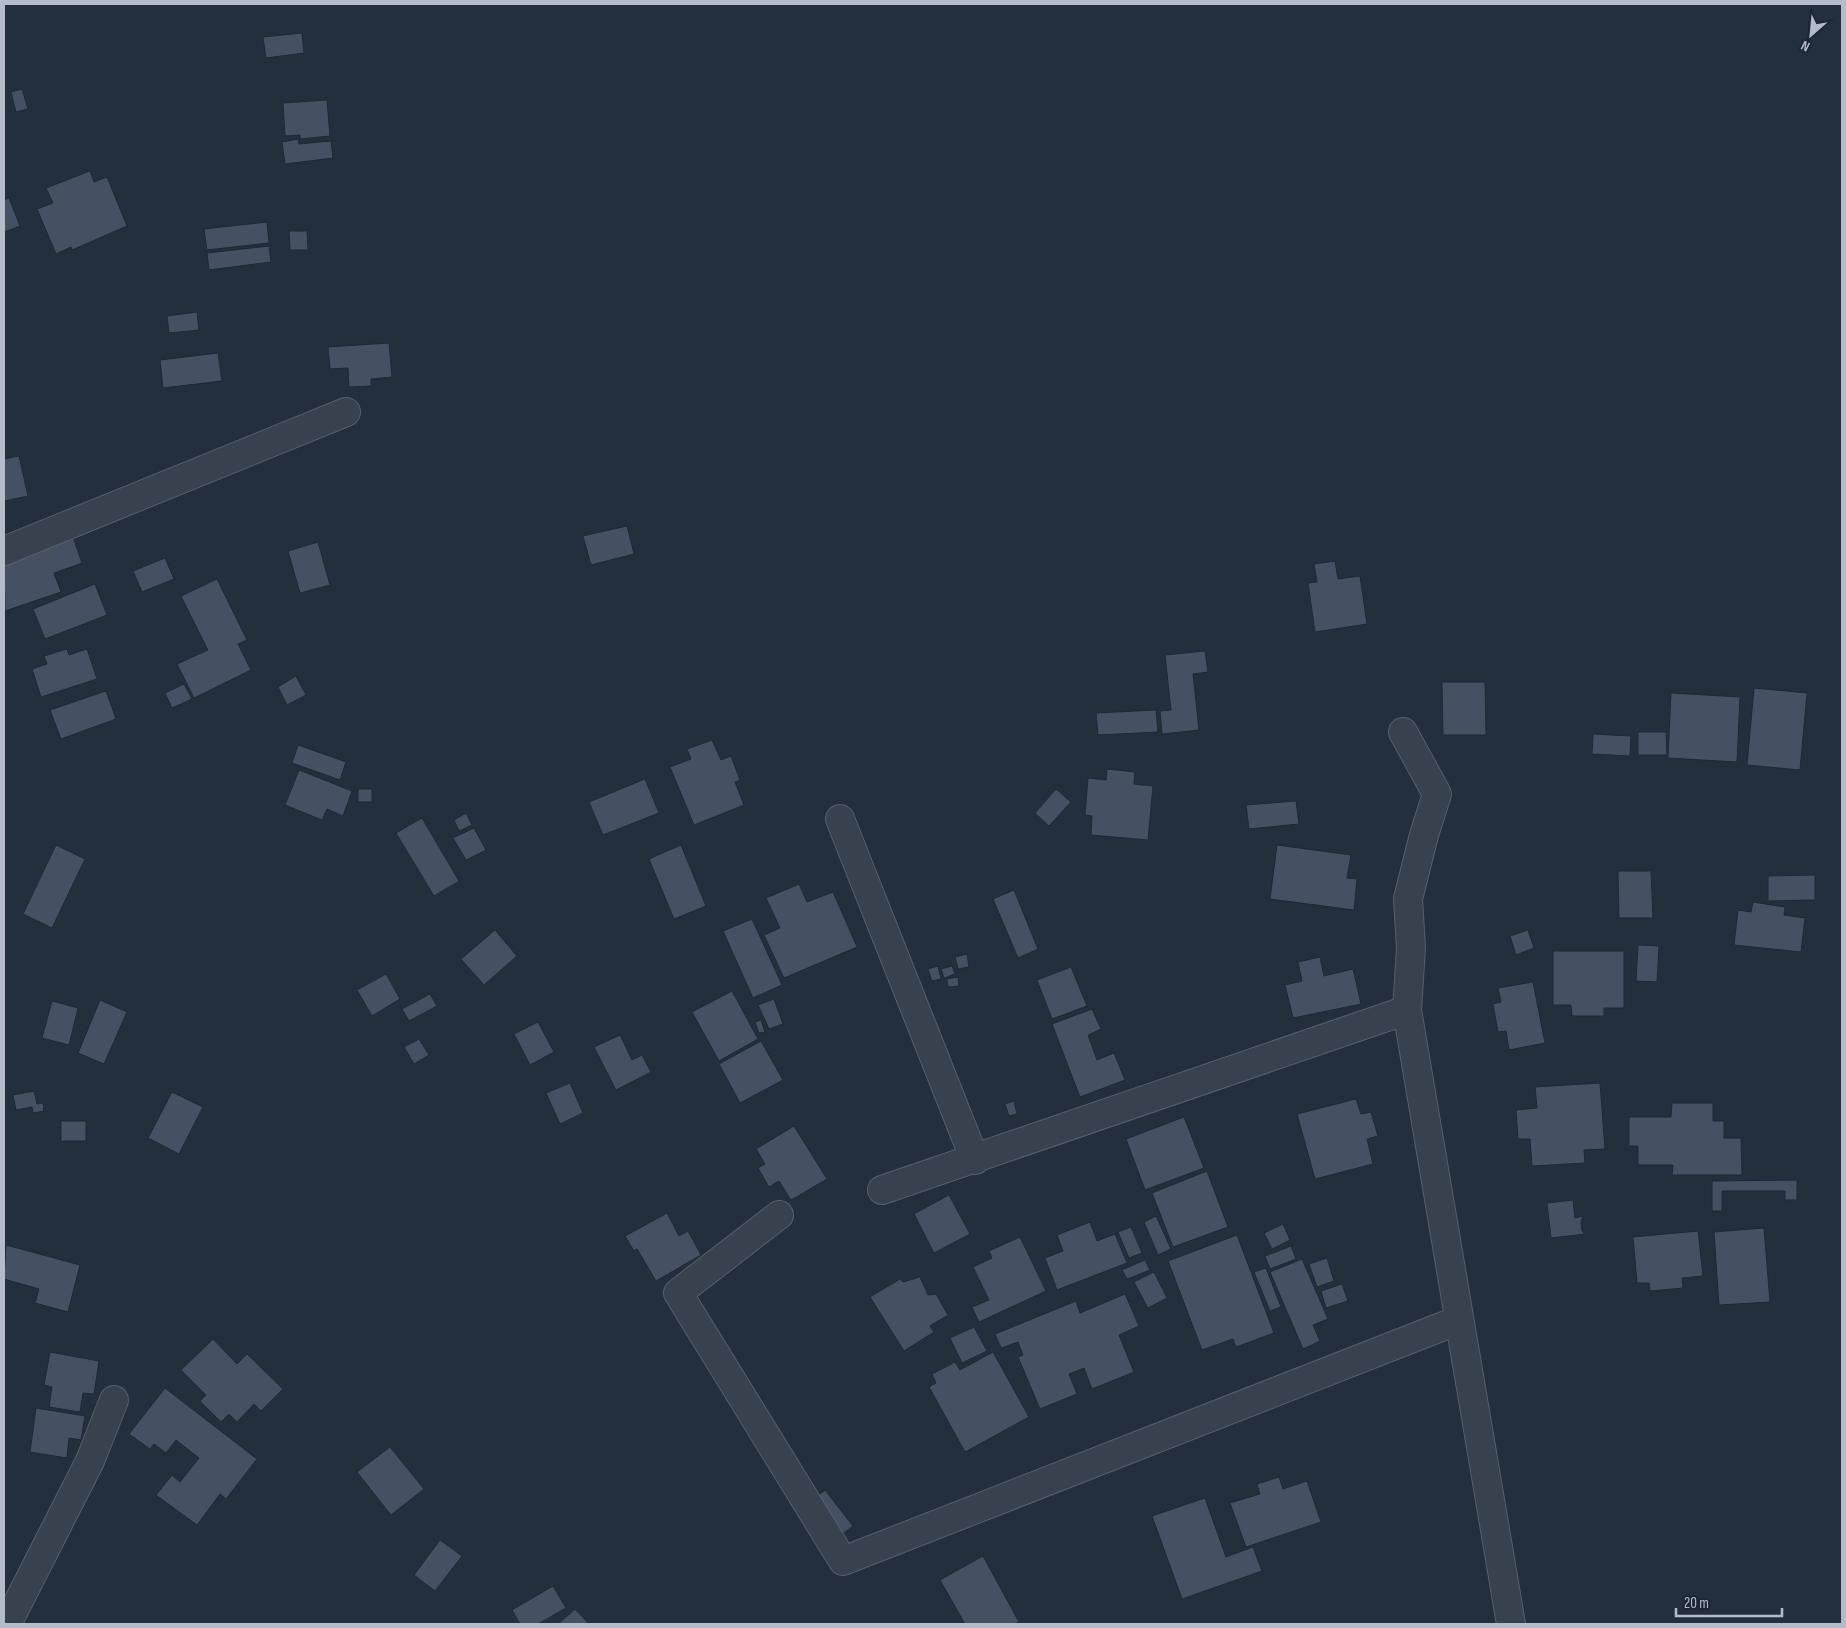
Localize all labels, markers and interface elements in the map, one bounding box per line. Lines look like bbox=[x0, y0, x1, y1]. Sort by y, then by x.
north arrow bbox=[1786, 10, 1836, 60]
text: N bbox=[1798, 37, 1813, 55]
scale bar bbox=[1676, 1586, 1782, 1618]
text: 20 m bbox=[1684, 1594, 1709, 1613]

